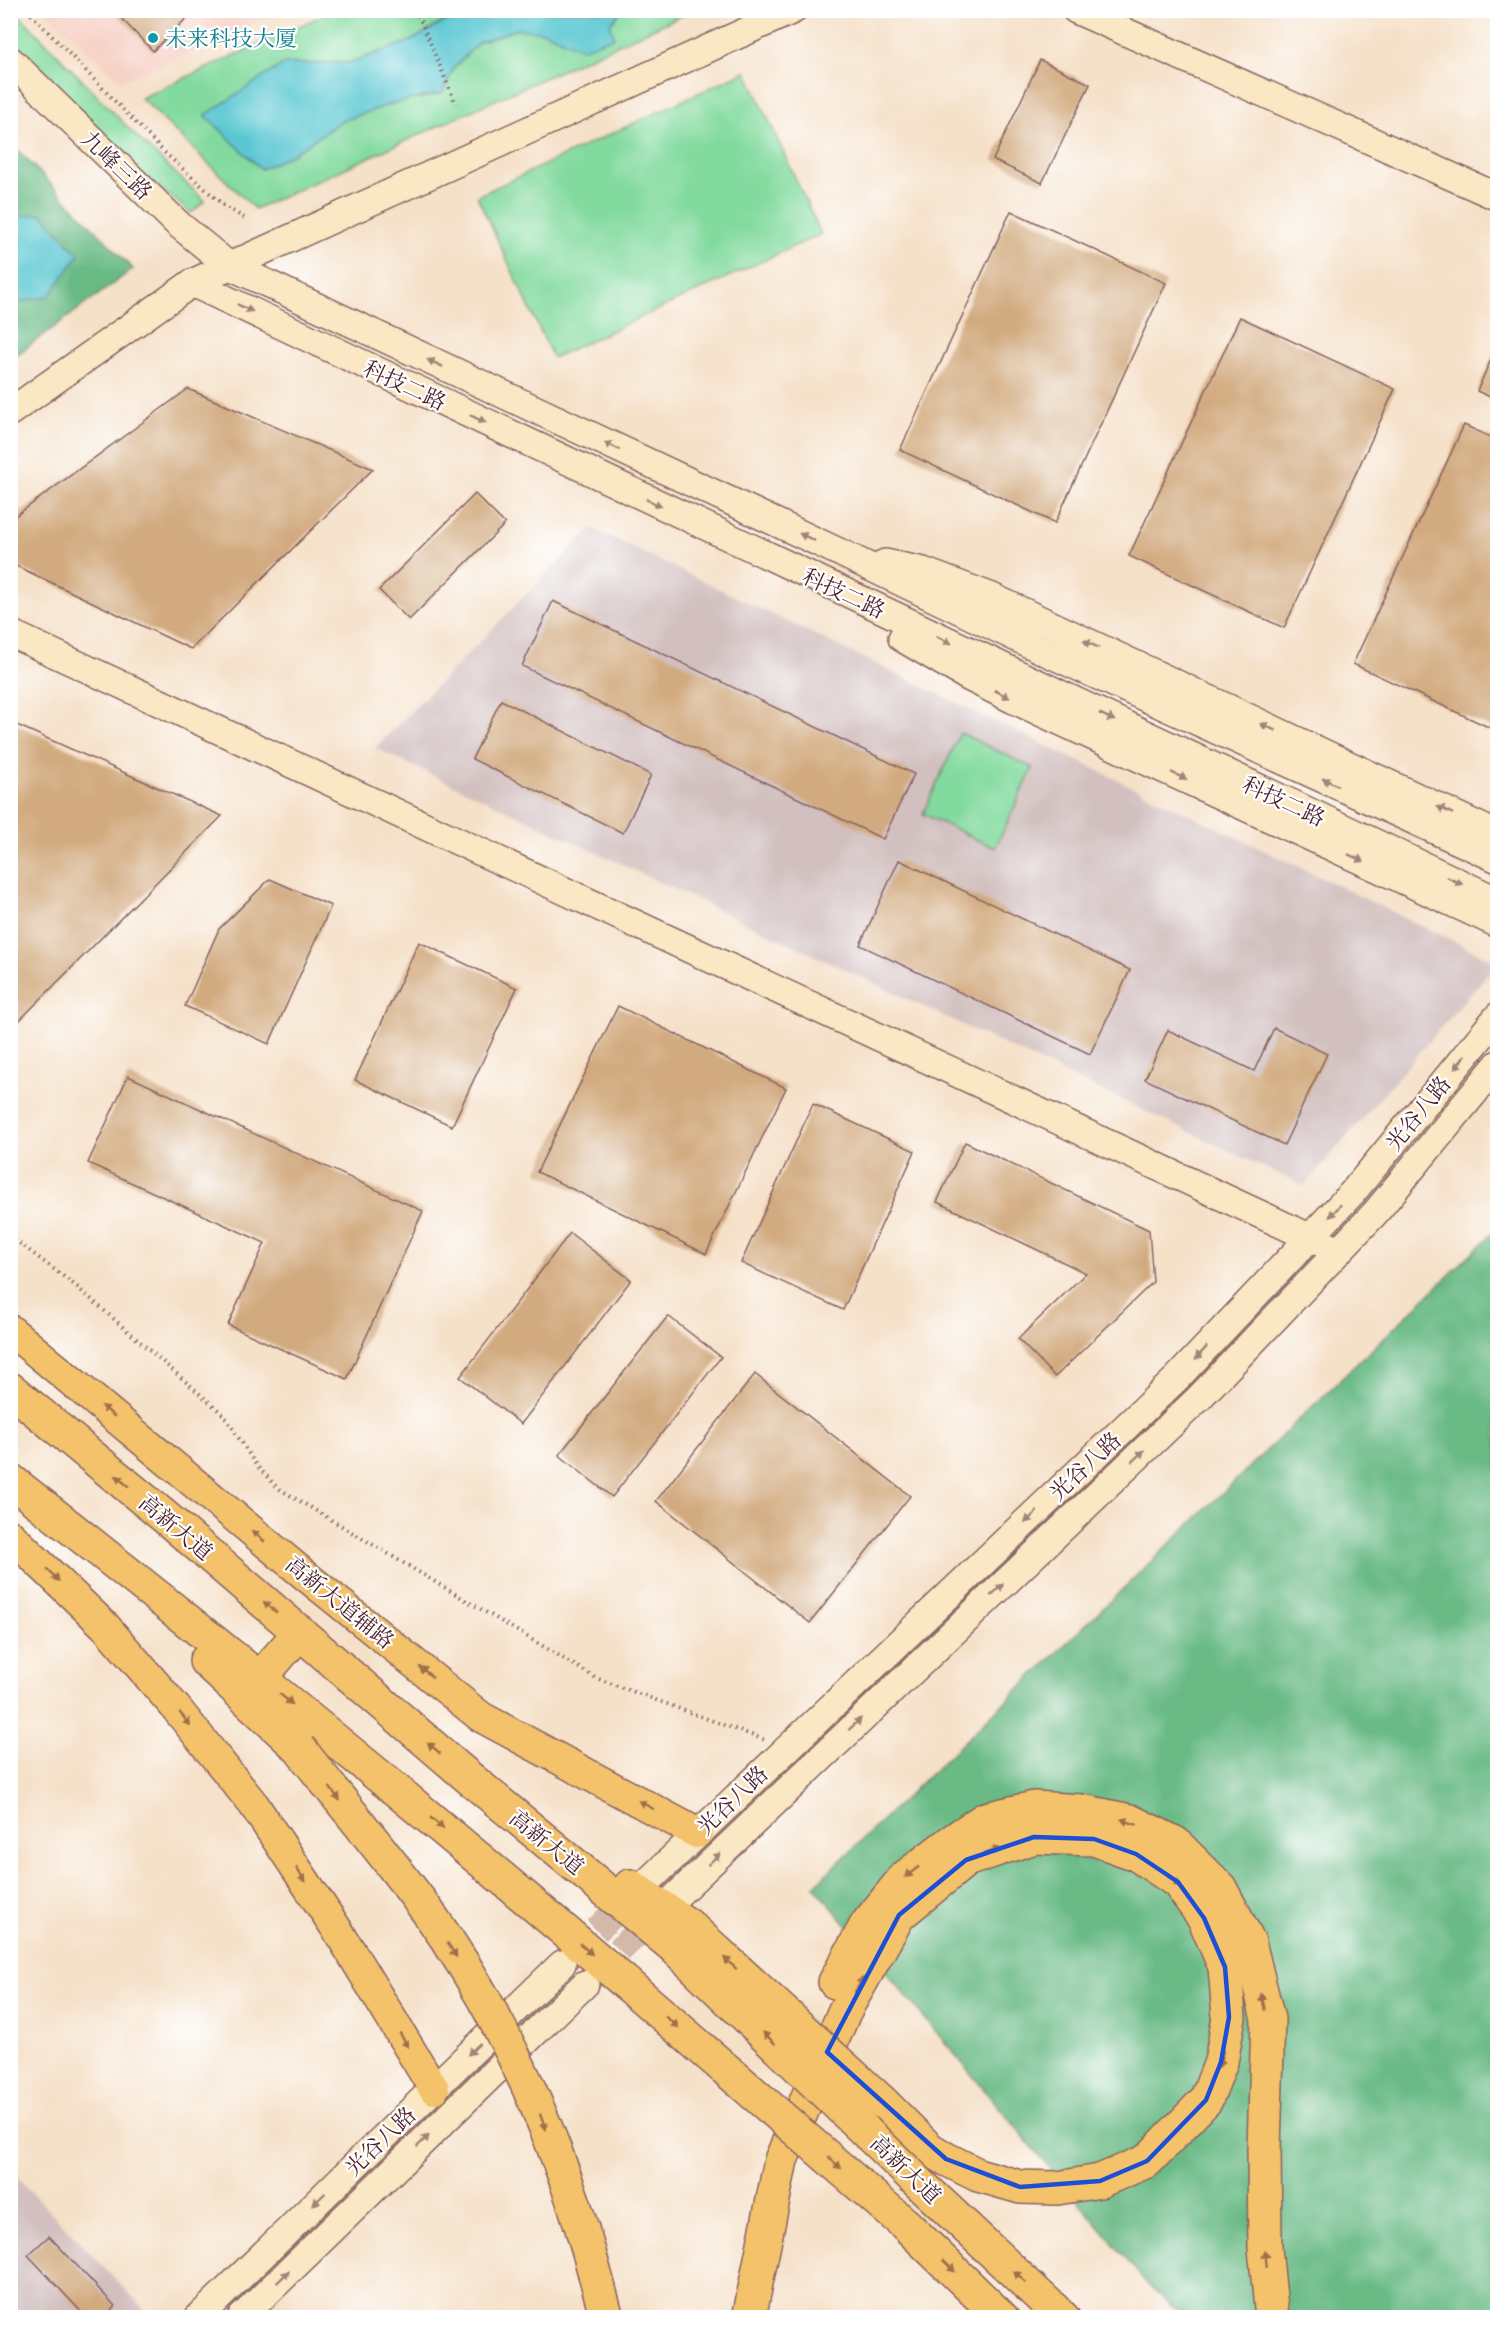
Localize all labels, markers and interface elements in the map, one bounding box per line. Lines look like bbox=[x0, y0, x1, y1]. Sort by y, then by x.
place label: 未来科技大厦 bbox=[165, 25, 297, 53]
marker: 未来科技大厦 bbox=[146, 31, 160, 45]
street label: 九峰三路 bbox=[75, 125, 158, 206]
one-way arrow bbox=[237, 304, 254, 313]
street label: 科技二路 bbox=[359, 355, 450, 417]
one-way arrow bbox=[427, 358, 444, 367]
one-way arrow bbox=[469, 414, 487, 424]
one-way arrow bbox=[603, 441, 620, 450]
one-way arrow bbox=[646, 499, 663, 508]
one-way arrow bbox=[799, 533, 816, 542]
street label: 科技二路 bbox=[798, 563, 889, 625]
one-way arrow bbox=[936, 636, 953, 645]
one-way arrow bbox=[1083, 640, 1100, 649]
one-way arrow bbox=[993, 688, 1011, 698]
one-way arrow bbox=[1099, 713, 1116, 722]
one-way arrow bbox=[1259, 722, 1276, 731]
street label: 科技二路 bbox=[1238, 771, 1329, 833]
one-way arrow bbox=[1170, 772, 1187, 781]
one-way arrow bbox=[1321, 778, 1338, 787]
one-way arrow bbox=[1436, 805, 1453, 814]
one-way arrow bbox=[1347, 854, 1364, 863]
one-way arrow bbox=[1446, 876, 1463, 885]
one-way arrow bbox=[1455, 1054, 1467, 1069]
street label: 光谷八路 bbox=[1380, 1071, 1457, 1157]
one-way arrow bbox=[1329, 1204, 1343, 1218]
one-way arrow bbox=[1195, 1345, 1209, 1359]
one-way arrow bbox=[101, 1405, 116, 1418]
street label: 光谷八路 bbox=[1044, 1426, 1127, 1507]
one-way arrow bbox=[1131, 1450, 1145, 1464]
one-way arrow bbox=[114, 1475, 129, 1488]
street label: 高新大道 bbox=[133, 1489, 218, 1567]
one-way arrow bbox=[1023, 1510, 1038, 1524]
one-way arrow bbox=[251, 1530, 266, 1543]
street label: 高新大道辅路 bbox=[279, 1550, 399, 1655]
one-way arrow bbox=[46, 1568, 60, 1582]
one-way arrow bbox=[989, 1584, 1003, 1598]
one-way arrow bbox=[263, 1601, 278, 1614]
one-way arrow bbox=[418, 1666, 434, 1679]
one-way arrow bbox=[279, 1693, 294, 1705]
one-way arrow bbox=[178, 1711, 191, 1727]
one-way arrow bbox=[848, 1718, 862, 1732]
one-way arrow bbox=[427, 1742, 442, 1755]
street label: 光谷八路 bbox=[691, 1760, 774, 1841]
one-way arrow bbox=[329, 1787, 341, 1802]
one-way arrow bbox=[637, 1800, 654, 1810]
street label: 高新大道 bbox=[503, 1804, 589, 1881]
one-way arrow bbox=[429, 1816, 444, 1829]
one-way arrow bbox=[1120, 1817, 1138, 1827]
one-way arrow bbox=[983, 1846, 1001, 1855]
one-way arrow bbox=[706, 1852, 720, 1866]
one-way arrow bbox=[904, 1866, 920, 1879]
one-way arrow bbox=[295, 1867, 307, 1883]
one-way arrow bbox=[1166, 1874, 1182, 1887]
one-way arrow bbox=[447, 1942, 458, 1958]
one-way arrow bbox=[578, 1942, 593, 1955]
one-way arrow bbox=[723, 1957, 737, 1971]
one-way arrow bbox=[854, 1977, 865, 1993]
one-way arrow bbox=[1258, 1993, 1268, 2011]
one-way arrow bbox=[664, 2015, 679, 2028]
one-way arrow bbox=[762, 2031, 777, 2045]
one-way arrow bbox=[399, 2032, 410, 2048]
one-way arrow bbox=[467, 2042, 482, 2056]
one-way arrow bbox=[1215, 2050, 1225, 2068]
street label: 光谷八路 bbox=[339, 2101, 422, 2182]
one-way arrow bbox=[538, 2113, 548, 2131]
street label: 高新大道 bbox=[864, 2129, 947, 2210]
one-way arrow bbox=[415, 2134, 430, 2148]
one-way arrow bbox=[827, 2156, 842, 2169]
one-way arrow bbox=[313, 2192, 327, 2206]
one-way arrow bbox=[1261, 2250, 1271, 2269]
one-way arrow bbox=[941, 2259, 956, 2273]
one-way arrow bbox=[276, 2270, 290, 2284]
one-way arrow bbox=[1014, 2271, 1028, 2285]

